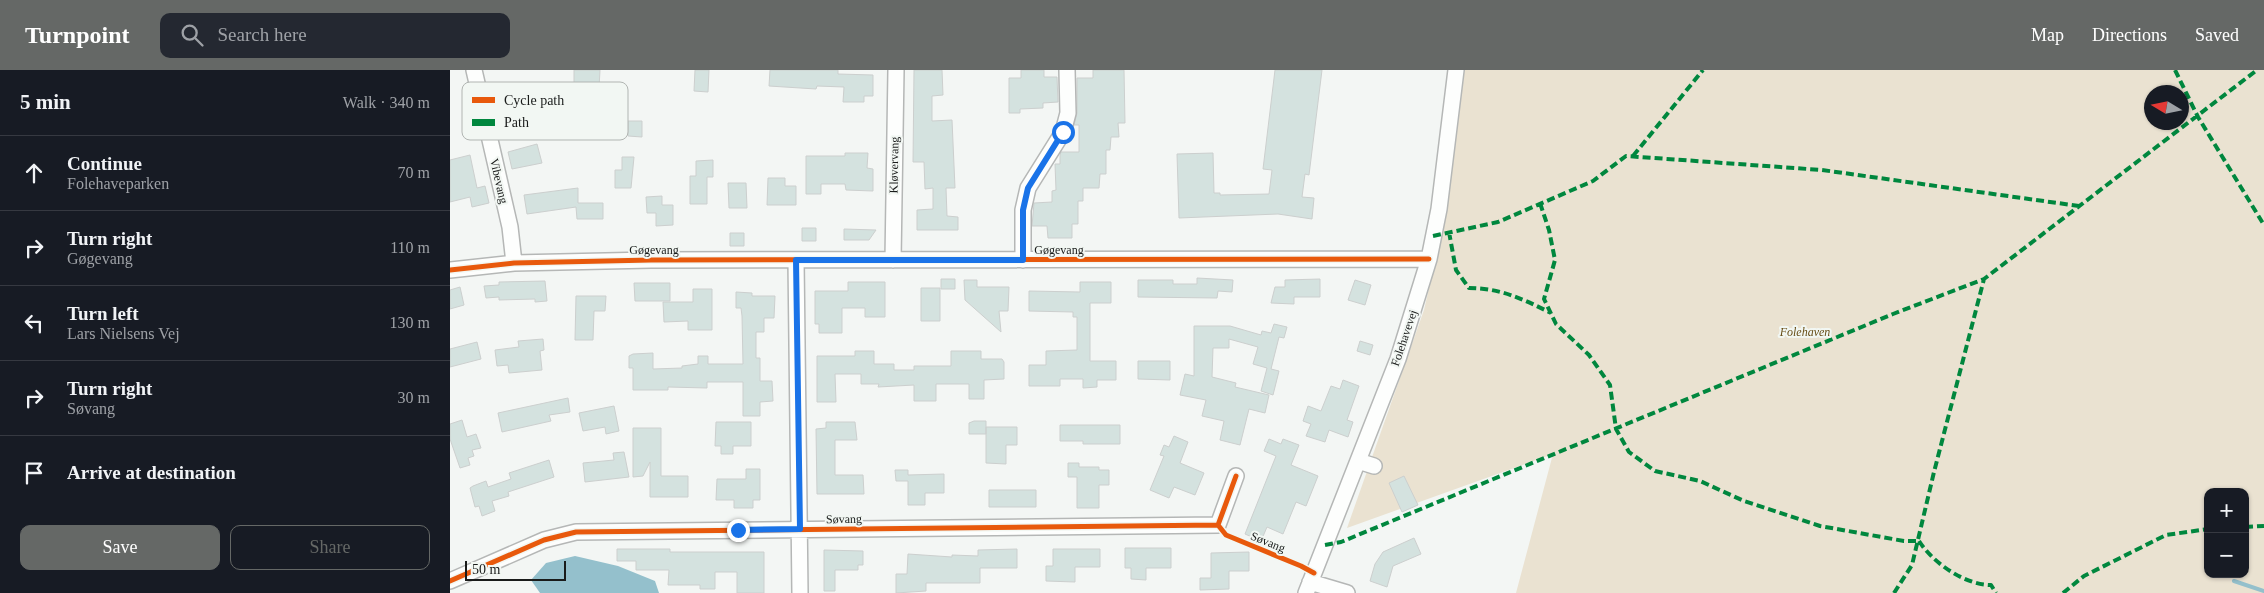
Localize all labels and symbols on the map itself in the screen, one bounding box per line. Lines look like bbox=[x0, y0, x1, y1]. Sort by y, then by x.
legend bbox=[462, 82, 628, 140]
north arrow bbox=[2144, 85, 2189, 130]
text: Cycle path bbox=[504, 93, 564, 108]
text: Path bbox=[504, 115, 529, 130]
route start bbox=[1052, 121, 1075, 144]
street label: Kløvervang bbox=[887, 137, 901, 193]
street label: Vibevang bbox=[487, 157, 511, 205]
street label: Gøgevang bbox=[629, 243, 679, 257]
street label: Gøgevang bbox=[1034, 243, 1084, 257]
street label: Folehavevej bbox=[1388, 308, 1420, 368]
park label: Folehaven bbox=[1779, 325, 1830, 339]
street label: Søvang bbox=[826, 512, 862, 526]
route end bbox=[727, 519, 750, 542]
street label: Søvang bbox=[1249, 529, 1287, 555]
scale bar bbox=[465, 558, 566, 581]

